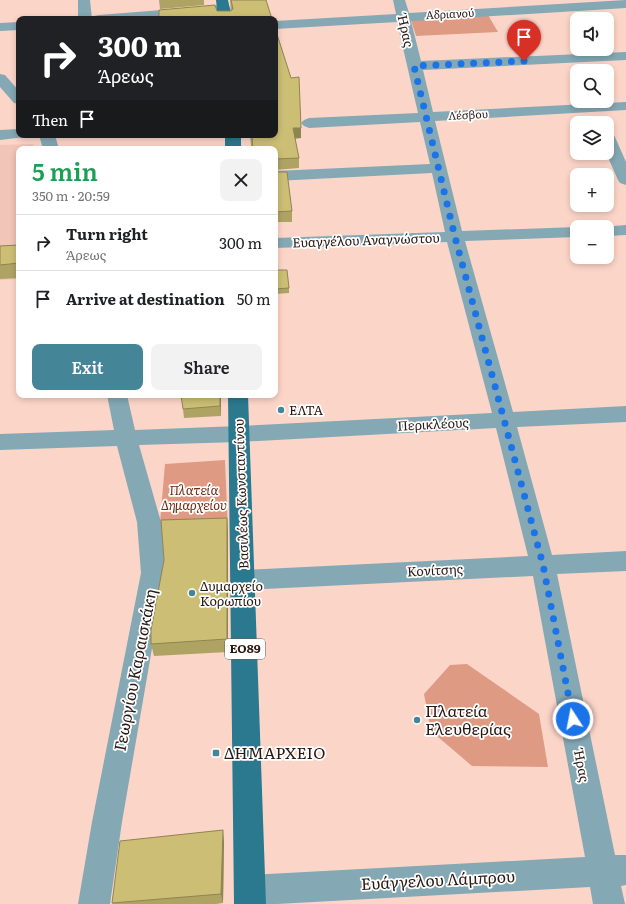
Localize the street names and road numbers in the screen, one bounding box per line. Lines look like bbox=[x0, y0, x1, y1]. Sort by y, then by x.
street label: Αδριανού bbox=[425, 4, 475, 22]
street label: Ήρας bbox=[393, 10, 420, 49]
street label: Λέσβου bbox=[448, 105, 488, 123]
street label: Ευαγγέλου Αναγνώστου bbox=[292, 227, 440, 252]
street label: Περικλέους bbox=[397, 412, 470, 435]
street label: Βασιλέως Κωνσταντίνου bbox=[228, 419, 253, 569]
street label: Κονίτσης bbox=[406, 559, 464, 580]
street label: Γεωργίου Καραισκάκη bbox=[107, 587, 162, 753]
road number: ΕΟ89 bbox=[225, 639, 265, 659]
street label: Ήρας bbox=[569, 745, 595, 784]
street label: Ευάγγελου Λάμπρου bbox=[360, 863, 516, 895]

